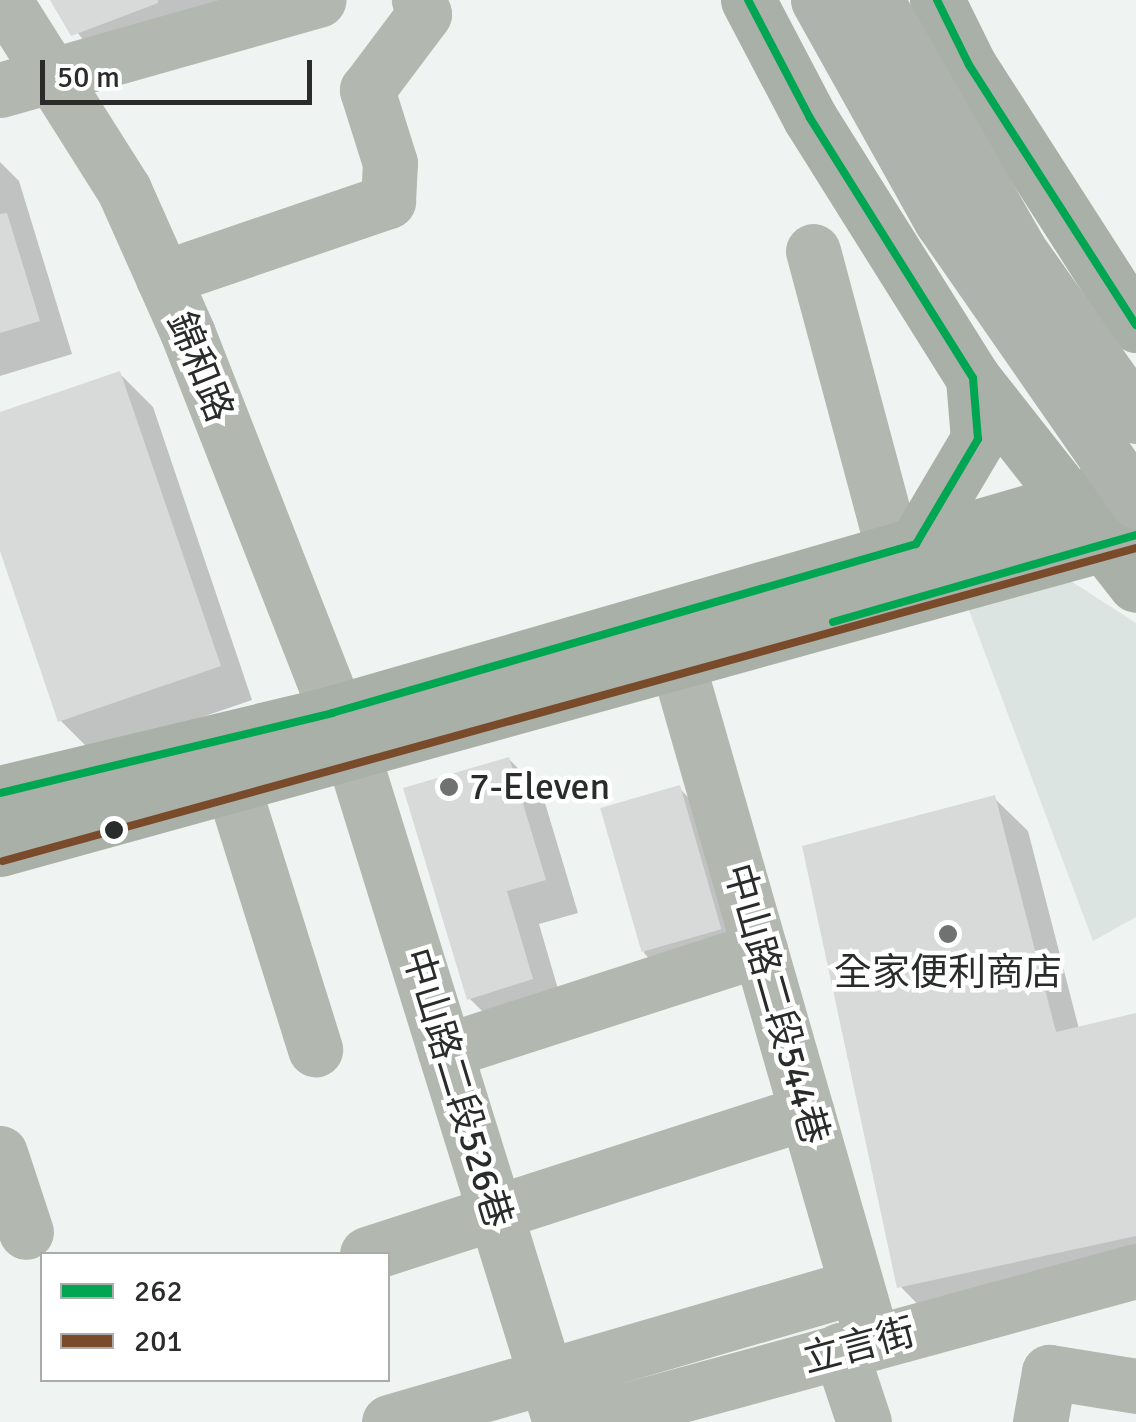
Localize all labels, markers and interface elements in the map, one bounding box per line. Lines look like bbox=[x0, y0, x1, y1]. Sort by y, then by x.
scale bar bbox=[45, 40, 318, 102]
text: 50 m bbox=[57, 59, 120, 96]
street label: 錦和路 bbox=[158, 306, 242, 428]
place label: 7-Eleven bbox=[469, 764, 610, 810]
marker: 7-Eleven bbox=[438, 776, 460, 798]
unlabelled marker bbox=[104, 820, 124, 840]
street label: 中山路二段544巷 bbox=[714, 859, 838, 1149]
marker: 全家便利商店 bbox=[937, 923, 959, 945]
street label: 中山路二段526巷 bbox=[393, 943, 521, 1233]
place label: 全家便利商店 bbox=[834, 950, 1062, 996]
legend bbox=[40, 1252, 390, 1382]
text: 262 bbox=[134, 1273, 183, 1310]
street label: 立言街 bbox=[798, 1309, 920, 1383]
text: 201 bbox=[134, 1323, 183, 1360]

